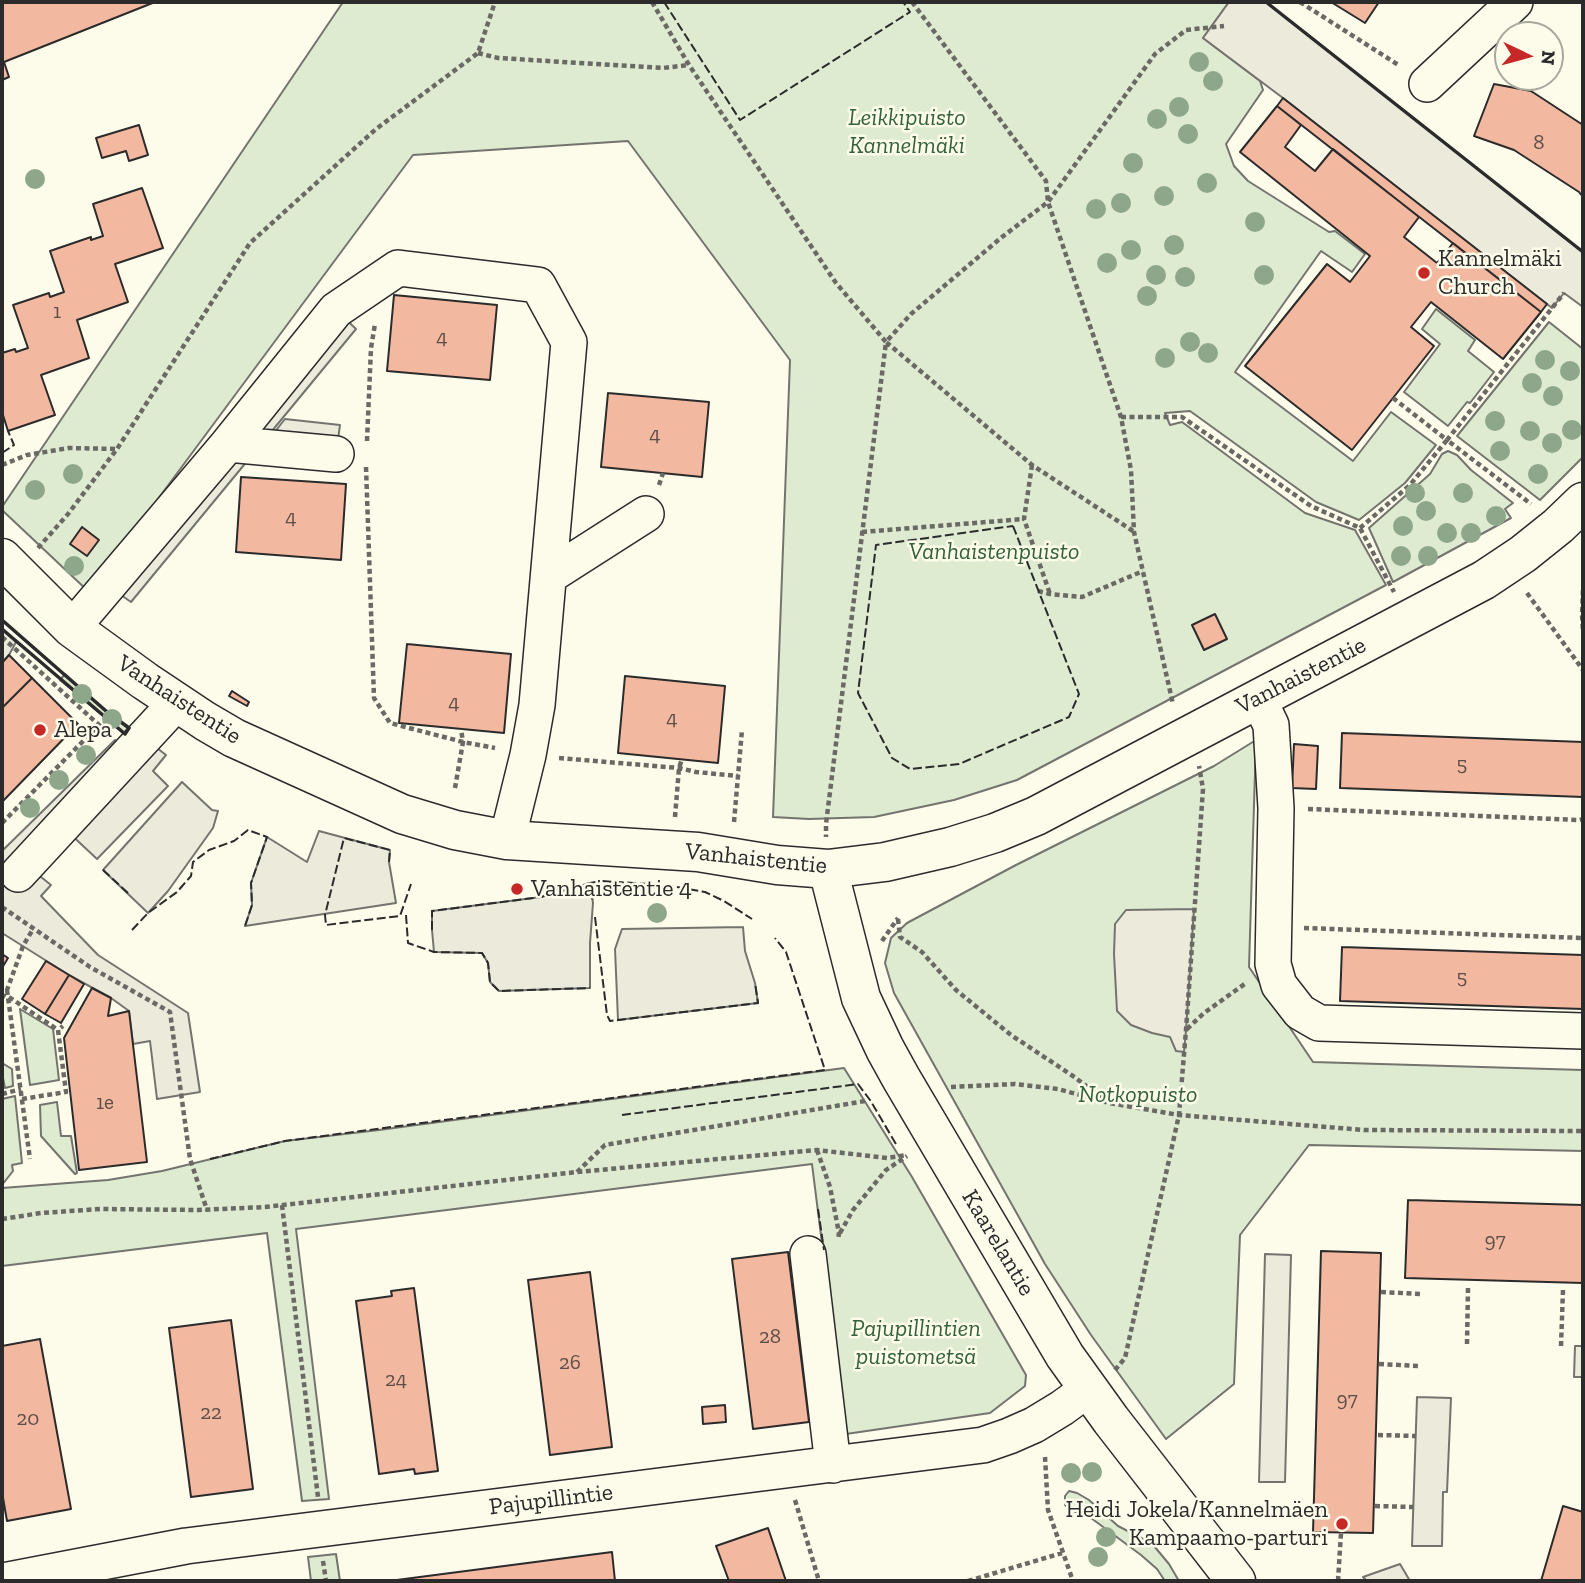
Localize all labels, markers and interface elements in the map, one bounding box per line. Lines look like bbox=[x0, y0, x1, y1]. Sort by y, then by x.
north arrow bbox=[1494, 21, 1564, 91]
text: N bbox=[1536, 49, 1561, 66]
park label: Leikkipuisto Kannelmäki bbox=[848, 104, 966, 160]
house number: 8 bbox=[1533, 130, 1545, 156]
place label: Kannelmäki Church bbox=[1438, 245, 1562, 301]
marker: Kannelmäki Church bbox=[1416, 265, 1432, 281]
house number: 1 bbox=[53, 299, 61, 325]
house number: 4 bbox=[436, 325, 448, 351]
house number: 4 bbox=[649, 422, 661, 448]
house number: 4 bbox=[285, 505, 297, 531]
park label: Vanhaistenpuisto bbox=[909, 538, 1079, 566]
street label: Vanhaistentie bbox=[1231, 631, 1371, 721]
street label: Vanhaistentie bbox=[111, 649, 247, 751]
house number: 4 bbox=[448, 690, 460, 716]
house number: 4 bbox=[666, 706, 678, 732]
place label: Alepa bbox=[54, 716, 112, 744]
marker: Alepa bbox=[32, 722, 48, 738]
house number: 5 bbox=[1457, 752, 1467, 778]
street label: Vanhaistentie bbox=[684, 837, 828, 881]
place label: Vanhaistentie 4 bbox=[531, 875, 692, 903]
marker: Vanhaistentie 4 bbox=[509, 881, 525, 897]
house number: 5 bbox=[1457, 965, 1467, 991]
park label: Notkopuisto bbox=[1078, 1081, 1198, 1109]
house number: 1e bbox=[96, 1090, 114, 1116]
street label: Kaarelantie bbox=[955, 1185, 1041, 1301]
house number: 97 bbox=[1484, 1228, 1506, 1254]
park label: Pajupillintien puistometsä bbox=[851, 1315, 981, 1371]
house number: 28 bbox=[759, 1324, 781, 1350]
house number: 26 bbox=[559, 1350, 581, 1376]
house number: 24 bbox=[385, 1367, 407, 1393]
house number: 97 bbox=[1336, 1387, 1358, 1413]
house number: 22 bbox=[200, 1400, 222, 1426]
house number: 20 bbox=[17, 1406, 39, 1432]
street label: Pajupillintie bbox=[487, 1478, 615, 1522]
place label: Heidi Jokela/Kannelmäen Kampaamo-parturi bbox=[1065, 1496, 1328, 1552]
marker: Heidi Jokela/Kannelmäen Kampaamo-parturi bbox=[1334, 1516, 1350, 1532]

